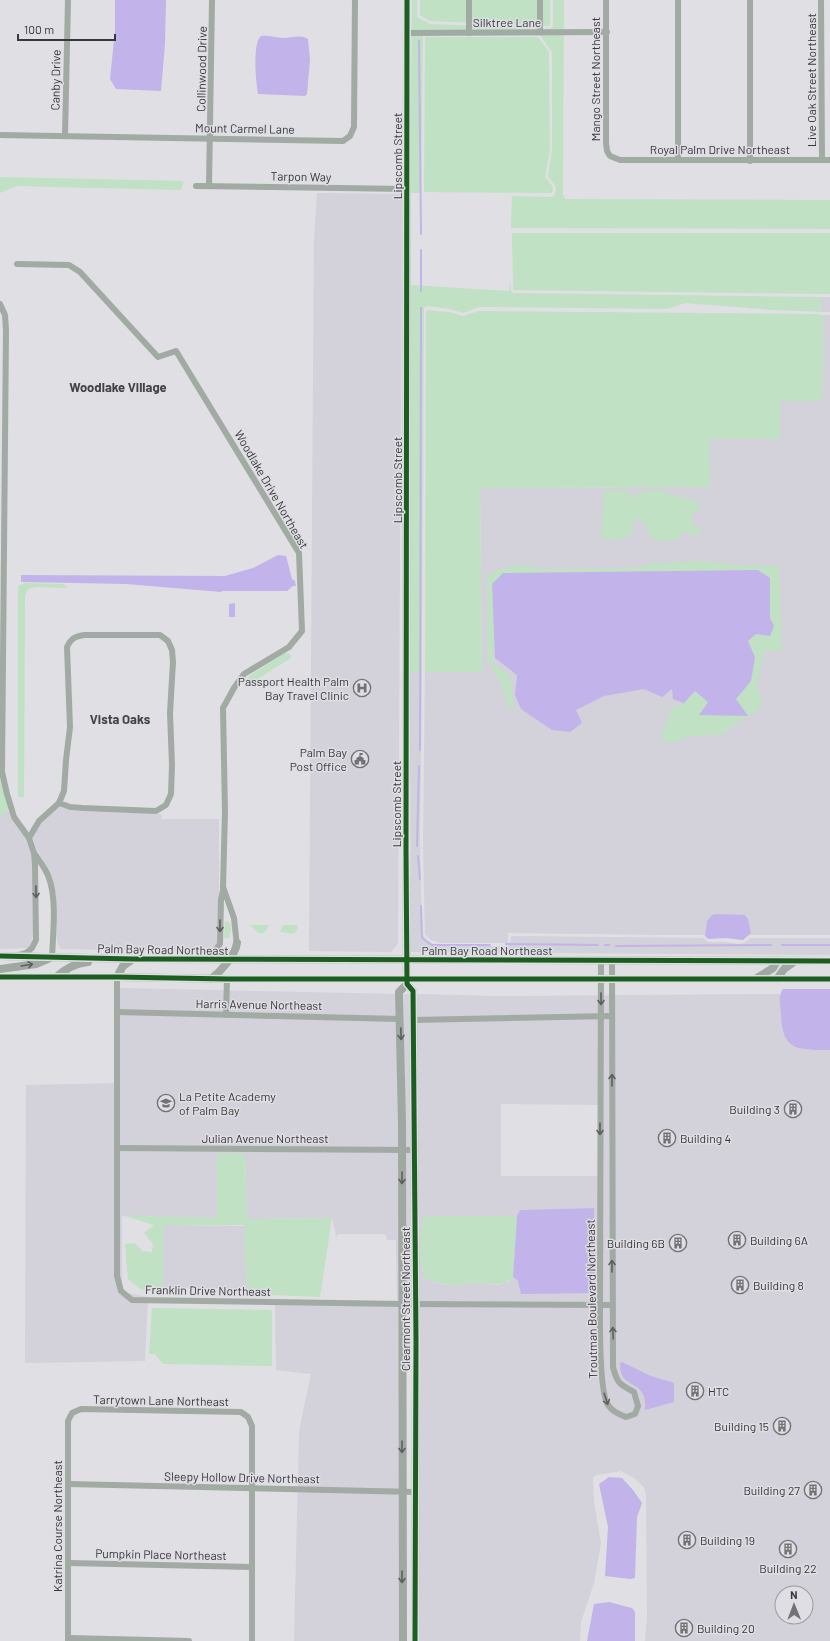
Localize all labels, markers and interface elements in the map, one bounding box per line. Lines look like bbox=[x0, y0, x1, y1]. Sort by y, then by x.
street label: Live Oak Street Northeast bbox=[804, 13, 818, 147]
street label: Silktree Lane bbox=[473, 15, 541, 29]
scale bar bbox=[18, 16, 115, 42]
street label: Mango Street Northeast bbox=[588, 17, 602, 141]
text: 100 m bbox=[24, 22, 54, 36]
street label: Collinwood Drive bbox=[193, 26, 209, 112]
street label: Canby Drive bbox=[47, 49, 63, 111]
street label: Lipscomb Street bbox=[390, 113, 404, 199]
street label: Mount Carmel Lane bbox=[195, 120, 295, 136]
street label: Royal Palm Drive Northeast bbox=[650, 142, 790, 156]
street label: Tarpon Way bbox=[271, 168, 332, 184]
district label: Woodlake Village bbox=[69, 379, 167, 395]
street label: Woodlake Drive Northeast bbox=[232, 427, 312, 551]
street label: Lipscomb Street bbox=[390, 437, 404, 523]
place label: Passport Health Palm Bay Travel Clinic bbox=[238, 674, 349, 702]
hospital icon: Passport Health Palm Bay Travel Clinic bbox=[352, 678, 372, 698]
district label: Vista Oaks bbox=[90, 711, 151, 727]
place label: Palm Bay Post Office bbox=[290, 745, 347, 773]
public building icon: Palm Bay Post Office bbox=[350, 749, 370, 769]
street label: Lipscomb Street bbox=[389, 761, 403, 847]
one-way arrow bbox=[32, 885, 40, 898]
one-way arrow bbox=[217, 919, 224, 932]
street label: Palm Bay Road Northeast bbox=[97, 941, 229, 957]
street label: Palm Bay Road Northeast bbox=[421, 943, 553, 957]
one-way arrow bbox=[20, 961, 33, 969]
one-way arrow bbox=[597, 992, 605, 1005]
street label: Harris Avenue Northeast bbox=[195, 996, 323, 1012]
one-way arrow bbox=[397, 1027, 404, 1040]
one-way arrow bbox=[608, 1074, 616, 1087]
place label: La Petite Academy of Palm Bay bbox=[179, 1089, 276, 1117]
school or university icon: La Petite Academy of Palm Bay bbox=[156, 1093, 176, 1113]
building icon: Building 3 bbox=[783, 1099, 803, 1119]
place label: Building 3 bbox=[729, 1102, 780, 1116]
one-way arrow bbox=[596, 1122, 604, 1135]
building icon: Building 4 bbox=[657, 1128, 677, 1148]
street label: Julian Avenue Northeast bbox=[201, 1131, 329, 1145]
place label: Building 4 bbox=[680, 1131, 731, 1145]
one-way arrow bbox=[398, 1171, 406, 1184]
street label: Troutman Boulevard Northeast bbox=[583, 1219, 599, 1379]
street label: Clearmont Street Northeast bbox=[398, 1227, 412, 1371]
building icon: Building 6A bbox=[727, 1230, 747, 1250]
building icon: Building 6B bbox=[668, 1233, 688, 1253]
place label: Building 6A bbox=[750, 1233, 808, 1247]
place label: Building 6B bbox=[607, 1236, 665, 1250]
one-way arrow bbox=[608, 1260, 616, 1273]
building icon: Building 8 bbox=[730, 1275, 750, 1295]
place label: Building 8 bbox=[753, 1278, 804, 1292]
street label: Franklin Drive Northeast bbox=[145, 1282, 271, 1298]
one-way arrow bbox=[610, 1327, 617, 1340]
building icon: HTC bbox=[685, 1381, 705, 1401]
place label: HTC bbox=[708, 1384, 729, 1398]
street label: Tarrytown Lane Northeast bbox=[93, 1392, 229, 1408]
one-way arrow bbox=[603, 1392, 610, 1405]
building icon: Building 15 bbox=[772, 1416, 792, 1436]
place label: Building 15 bbox=[714, 1419, 769, 1433]
one-way arrow bbox=[398, 1440, 406, 1453]
street label: Katrina Course Northeast bbox=[50, 1460, 64, 1592]
street label: Sleepy Hollow Drive Northeast bbox=[164, 1469, 320, 1485]
building icon: Building 27 bbox=[803, 1480, 823, 1500]
place label: Building 27 bbox=[743, 1483, 800, 1497]
building icon: Building 19 bbox=[677, 1530, 697, 1550]
place label: Building 19 bbox=[700, 1533, 755, 1547]
building icon: Building 22 bbox=[778, 1539, 798, 1559]
street label: Pumpkin Place Northeast bbox=[95, 1546, 227, 1562]
place label: Building 22 bbox=[759, 1561, 817, 1575]
one-way arrow bbox=[398, 1570, 406, 1583]
north arrow bbox=[774, 1585, 814, 1625]
text: N bbox=[790, 1588, 798, 1601]
building icon: Building 20 bbox=[674, 1618, 694, 1638]
place label: Building 20 bbox=[697, 1621, 755, 1635]

